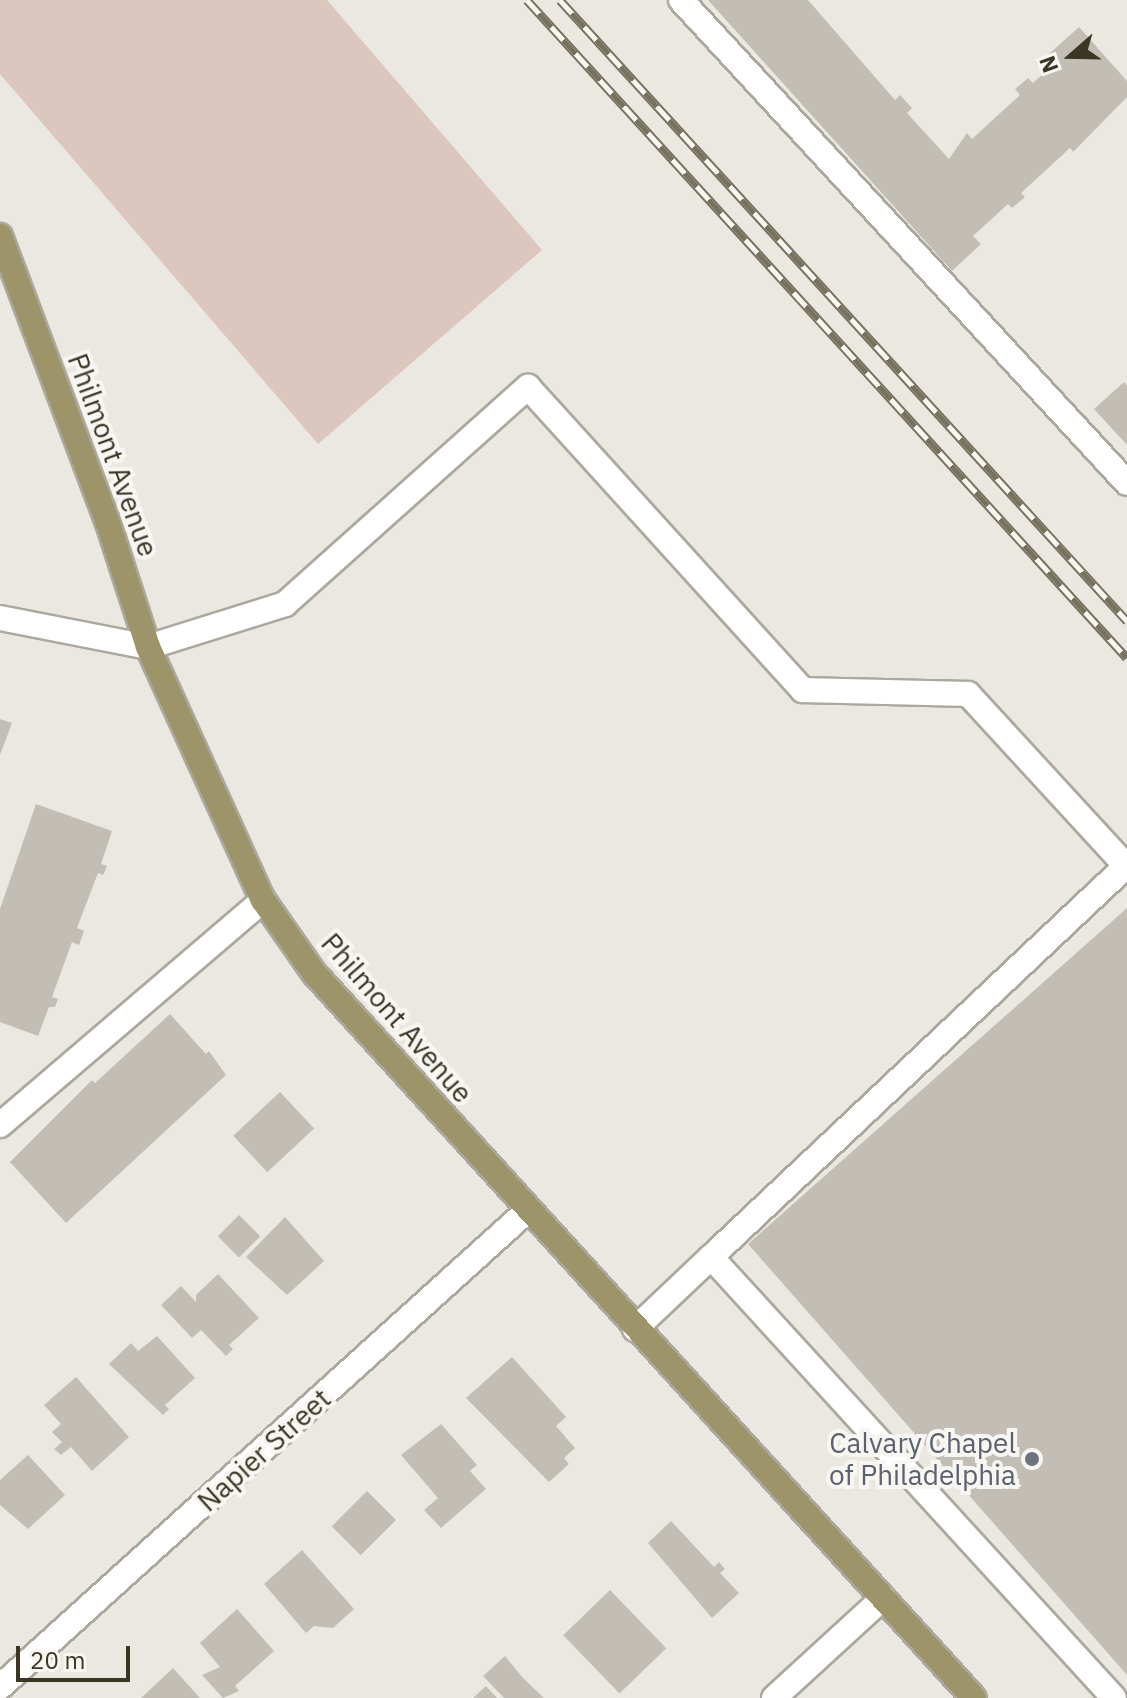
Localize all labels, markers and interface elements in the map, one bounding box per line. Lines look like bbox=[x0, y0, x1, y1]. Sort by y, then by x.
north arrow bbox=[1031, 16, 1111, 96]
text: N bbox=[1032, 52, 1064, 77]
street label: Philmont Avenue bbox=[61, 349, 165, 561]
street label: Philmont Avenue bbox=[314, 926, 480, 1110]
street label: Napier Street bbox=[191, 1382, 337, 1518]
place label: Calvary Chapel of Philadelphia bbox=[829, 1426, 1016, 1492]
marker: Calvary Chapel of Philadelphia bbox=[1023, 1450, 1041, 1468]
scale bar bbox=[20, 1630, 134, 1680]
text: 20 m bbox=[30, 1644, 85, 1676]

